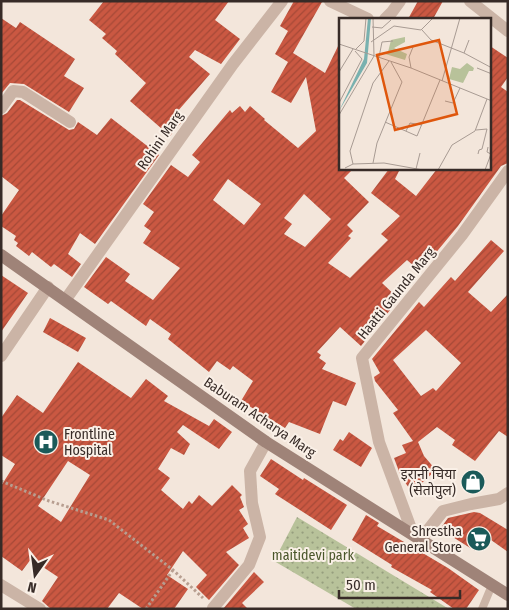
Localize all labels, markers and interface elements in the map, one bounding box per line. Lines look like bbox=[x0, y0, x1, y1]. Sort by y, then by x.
inset map bbox=[339, 18, 492, 170]
street label: Rohini Marg bbox=[134, 107, 187, 173]
street label: Haatti Gaunda Marg bbox=[354, 244, 439, 343]
street label: Baburam Acharya Marg bbox=[200, 374, 319, 461]
place label: Frontline Hospital bbox=[64, 426, 115, 459]
hospital icon: Frontline Hospital bbox=[33, 429, 59, 455]
place label: इरानी चिया (सेतोपुल) bbox=[401, 466, 456, 500]
shop icon: इरानी चिया (सेतोपुल) bbox=[460, 469, 486, 495]
place label: Shrestha General Store bbox=[385, 523, 462, 556]
supermarket icon: Shrestha General Store bbox=[466, 526, 492, 552]
park label: maitidevi park bbox=[272, 547, 355, 564]
north arrow bbox=[10, 550, 60, 600]
scale bar bbox=[339, 568, 460, 600]
text: 50 m bbox=[346, 576, 376, 594]
text: N bbox=[26, 578, 38, 596]

